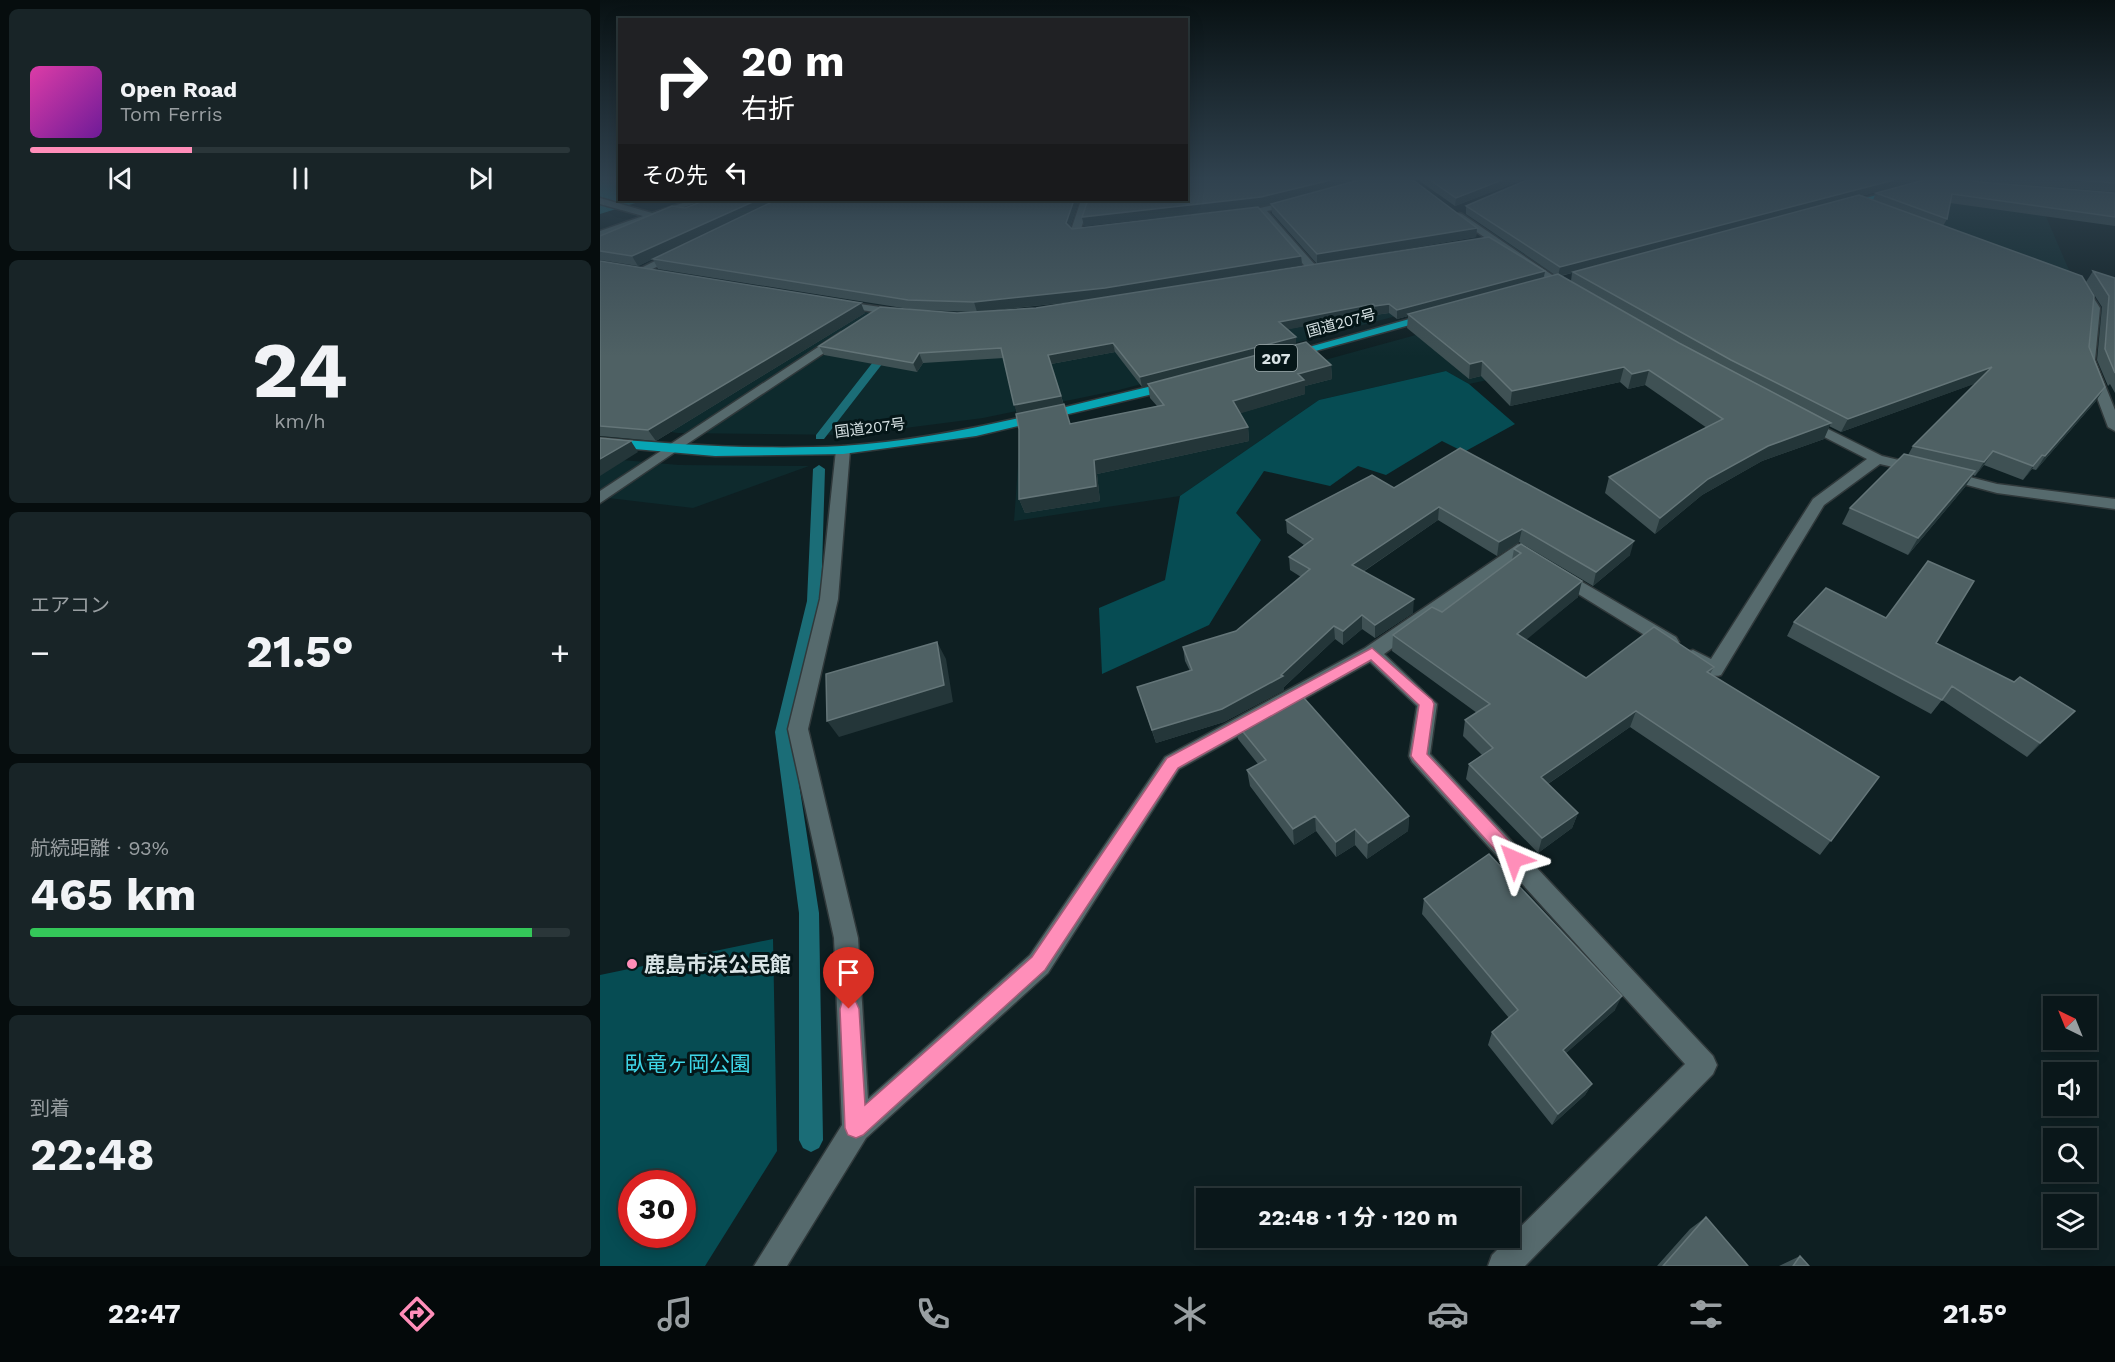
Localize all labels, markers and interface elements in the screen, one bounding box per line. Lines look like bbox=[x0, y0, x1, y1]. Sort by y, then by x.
text: 20 m bbox=[741, 37, 845, 86]
icon: right bbox=[642, 42, 720, 120]
text: Open Road bbox=[120, 77, 237, 102]
text: 右折 bbox=[741, 93, 795, 125]
text: Tom Ferris bbox=[120, 102, 223, 126]
icon: left bbox=[720, 156, 753, 189]
icon: previous bbox=[104, 162, 137, 195]
icon: pause bbox=[284, 162, 317, 195]
icon: next bbox=[464, 162, 497, 195]
text: その先 bbox=[642, 163, 708, 188]
street label: 国道207号 bbox=[1304, 305, 1378, 341]
text: 24 bbox=[252, 324, 348, 416]
road number: 207 bbox=[1255, 345, 1297, 371]
text: km/h bbox=[274, 409, 326, 433]
street label: 国道207号 bbox=[834, 415, 906, 441]
text: エアコン bbox=[30, 593, 110, 617]
text: 21.5° bbox=[246, 625, 354, 678]
text: − bbox=[30, 633, 50, 672]
text: + bbox=[550, 633, 570, 672]
position arrow bbox=[1482, 827, 1546, 891]
text: 航続距離 · 93% bbox=[30, 836, 169, 860]
text: 465 km bbox=[30, 868, 196, 921]
pin bbox=[823, 947, 874, 1009]
place label: 鹿島市浜公民館 bbox=[644, 952, 791, 977]
icon: arrive bbox=[832, 956, 865, 989]
marker: 鹿島市浜公民館 bbox=[625, 957, 639, 971]
north arrow bbox=[2043, 996, 2097, 1050]
map controls bbox=[2043, 996, 2097, 1248]
park label: 臥竜ヶ岡公園 bbox=[625, 1051, 751, 1076]
button: sound bbox=[2043, 1062, 2097, 1116]
text: 到着 bbox=[30, 1096, 70, 1120]
text: 22:48 bbox=[30, 1128, 155, 1181]
button: search bbox=[2043, 1128, 2097, 1182]
speed limit sign: 30 bbox=[618, 1170, 696, 1248]
button: layers bbox=[2043, 1194, 2097, 1248]
text: 22:48 · 1 分 · 120 m bbox=[1258, 1205, 1458, 1230]
icon: directions bbox=[396, 1293, 438, 1335]
icon: music bbox=[654, 1293, 696, 1335]
icon: phone bbox=[912, 1293, 954, 1335]
icon: climate bbox=[1169, 1293, 1211, 1335]
icon: car bbox=[1427, 1293, 1469, 1335]
icon: filters bbox=[1685, 1293, 1727, 1335]
text: 22:47 bbox=[108, 1298, 181, 1330]
text: 21.5° bbox=[1942, 1298, 2007, 1330]

